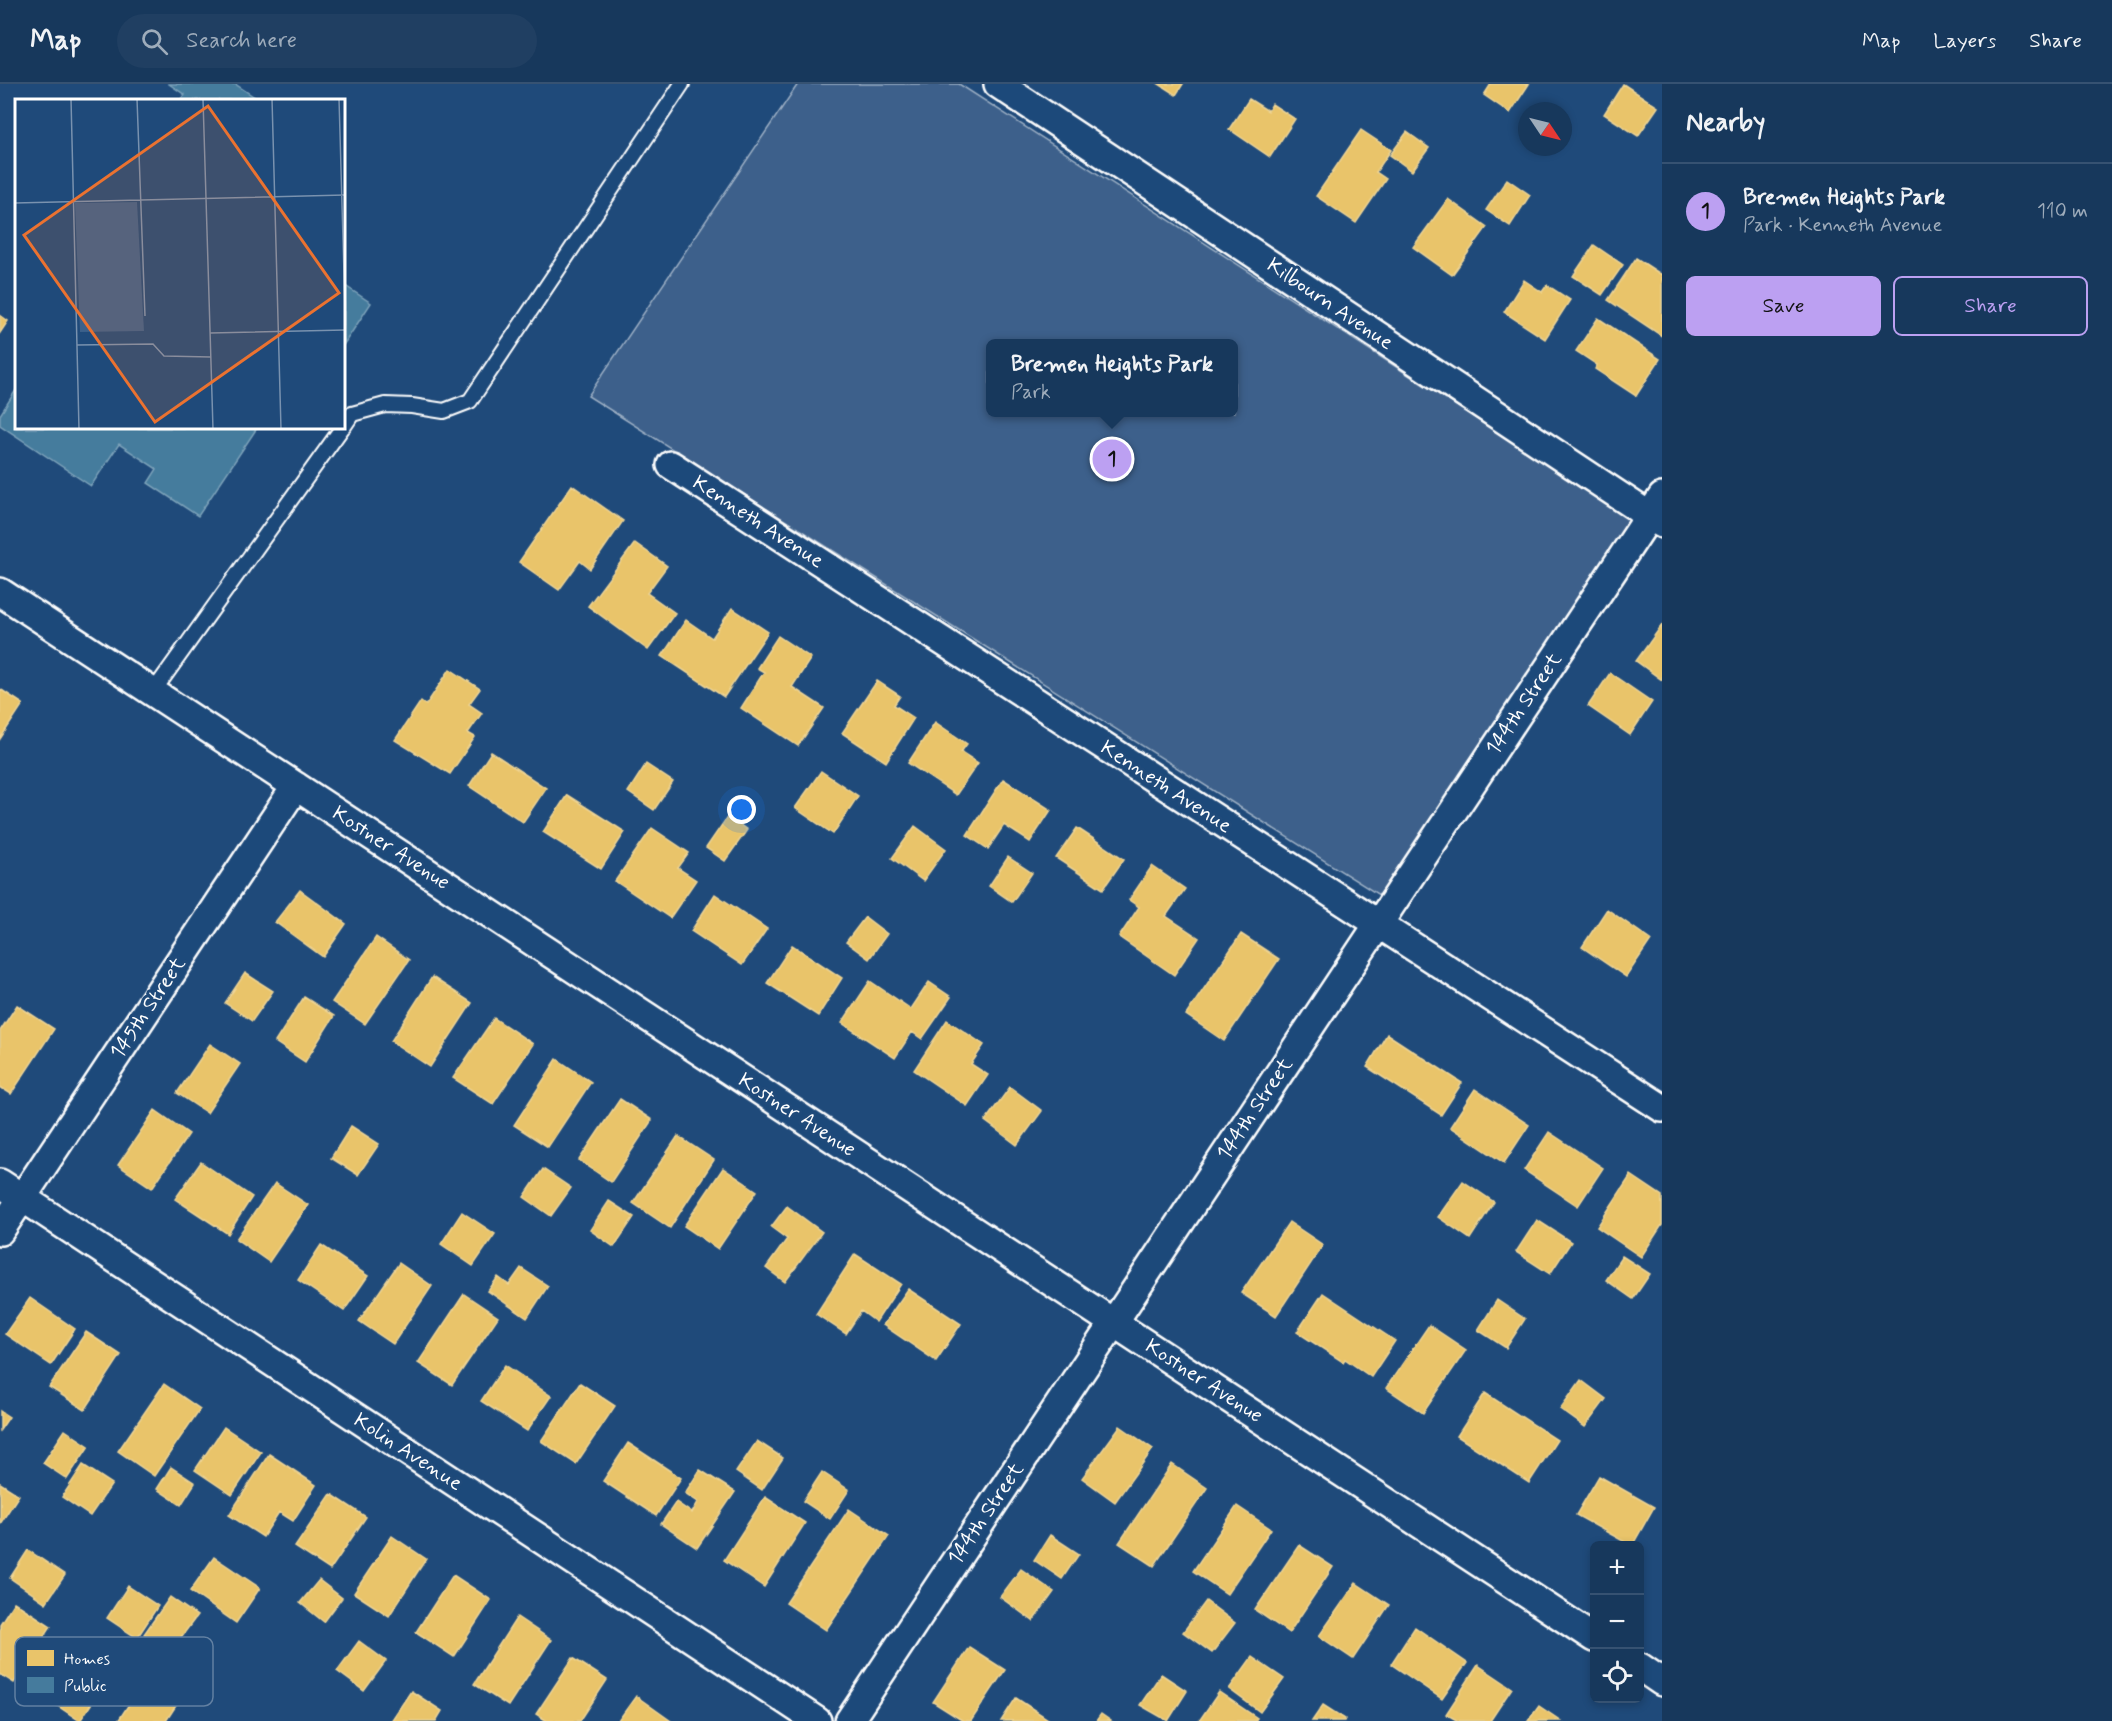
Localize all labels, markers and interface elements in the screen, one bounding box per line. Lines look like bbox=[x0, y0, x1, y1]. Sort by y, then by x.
search box bbox=[117, 14, 537, 68]
text: Map bbox=[30, 23, 81, 60]
icon: search bbox=[138, 25, 171, 58]
text: Search here bbox=[186, 27, 297, 55]
text: Map bbox=[1862, 27, 1900, 55]
text: Layers bbox=[1933, 27, 1996, 55]
text: Share bbox=[2029, 27, 2082, 55]
inset map bbox=[15, 99, 345, 429]
north arrow bbox=[1518, 102, 1572, 156]
text: Nearby bbox=[1686, 106, 1765, 140]
text: Bremen Heights Park bbox=[1743, 184, 1945, 212]
text: 1 bbox=[1701, 198, 1710, 225]
text: 110 m bbox=[2037, 198, 2088, 225]
text: Park · Kenneth Avenue bbox=[1743, 212, 1942, 239]
street label: Kilbourn Avenue bbox=[1261, 251, 1399, 357]
button: Save bbox=[1686, 276, 1881, 336]
button: Share bbox=[1893, 276, 2088, 336]
popup bbox=[986, 339, 1238, 417]
text: Bremen Heights Park bbox=[1011, 351, 1213, 379]
text: Park bbox=[1011, 379, 1051, 406]
pin: 1 bbox=[1092, 436, 1132, 482]
street label: Kenneth Avenue bbox=[687, 469, 829, 575]
street label: 144th Street bbox=[1479, 647, 1569, 761]
street label: Kenneth Avenue bbox=[1095, 734, 1237, 840]
your location bbox=[727, 795, 756, 824]
street label: Kostner Avenue bbox=[327, 799, 455, 897]
street label: 145th Street bbox=[104, 951, 193, 1064]
street label: 144th Street bbox=[1210, 1052, 1300, 1166]
street label: Kostner Avenue bbox=[733, 1066, 861, 1164]
street label: Kostner Avenue bbox=[1140, 1332, 1268, 1430]
street label: Kolin Avenue bbox=[348, 1406, 468, 1498]
street label: 144th Street bbox=[941, 1457, 1031, 1571]
map controls bbox=[1590, 1541, 1644, 1703]
button: + bbox=[1590, 1541, 1644, 1595]
button: − bbox=[1590, 1595, 1644, 1649]
legend bbox=[15, 1637, 213, 1706]
text: Homes bbox=[64, 1649, 110, 1670]
button: locate bbox=[1590, 1649, 1644, 1703]
text: Public bbox=[64, 1676, 107, 1697]

